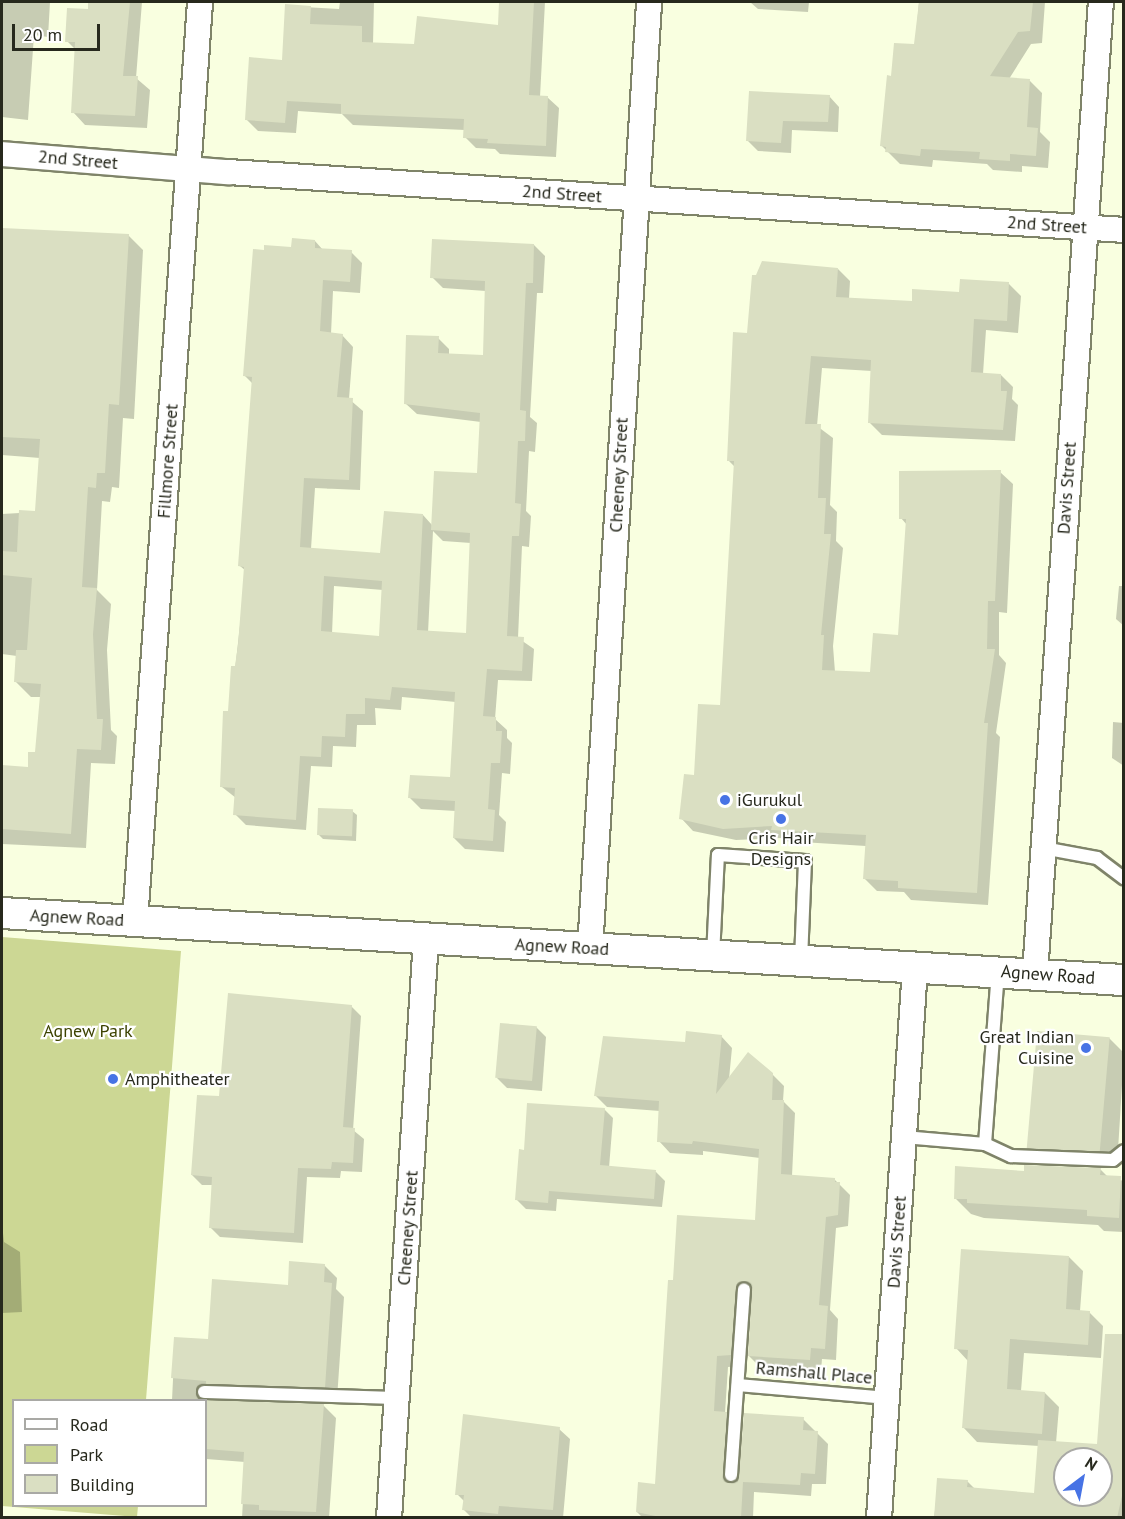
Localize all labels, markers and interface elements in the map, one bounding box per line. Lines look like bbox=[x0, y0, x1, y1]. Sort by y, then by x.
scale bar bbox=[15, 12, 104, 50]
text: 20 m bbox=[23, 23, 62, 46]
street label: 2nd Street bbox=[37, 146, 119, 174]
street label: 2nd Street bbox=[521, 180, 603, 208]
street label: 2nd Street bbox=[1006, 211, 1088, 239]
street label: Fillmore Street bbox=[153, 403, 183, 519]
street label: Cheeney Street bbox=[605, 417, 633, 533]
street label: Davis Street bbox=[1053, 441, 1081, 535]
place label: iGurukul bbox=[737, 789, 802, 811]
marker: iGurukul bbox=[718, 793, 732, 807]
marker: Cris Hair Designs bbox=[774, 812, 788, 826]
place label: Cris Hair Designs bbox=[748, 828, 814, 870]
street label: Agnew Road bbox=[29, 905, 125, 931]
street label: Agnew Road bbox=[514, 934, 610, 960]
street label: Agnew Road bbox=[1000, 961, 1096, 989]
park label: Agnew Park bbox=[43, 1020, 133, 1042]
place label: Great Indian Cuisine bbox=[980, 1027, 1074, 1070]
marker: Great Indian Cuisine bbox=[1079, 1041, 1093, 1055]
place label: Amphitheater bbox=[125, 1068, 230, 1090]
marker: Amphitheater bbox=[106, 1072, 120, 1086]
street label: Cheeney Street bbox=[393, 1169, 423, 1287]
street label: Davis Street bbox=[883, 1195, 911, 1289]
street label: Ramshall Place bbox=[755, 1357, 873, 1389]
legend bbox=[12, 1399, 207, 1507]
text: Road bbox=[70, 1413, 108, 1436]
text: Park bbox=[70, 1443, 103, 1466]
north arrow bbox=[1053, 1447, 1113, 1507]
text: N bbox=[1082, 1452, 1101, 1475]
text: Building bbox=[70, 1473, 134, 1496]

